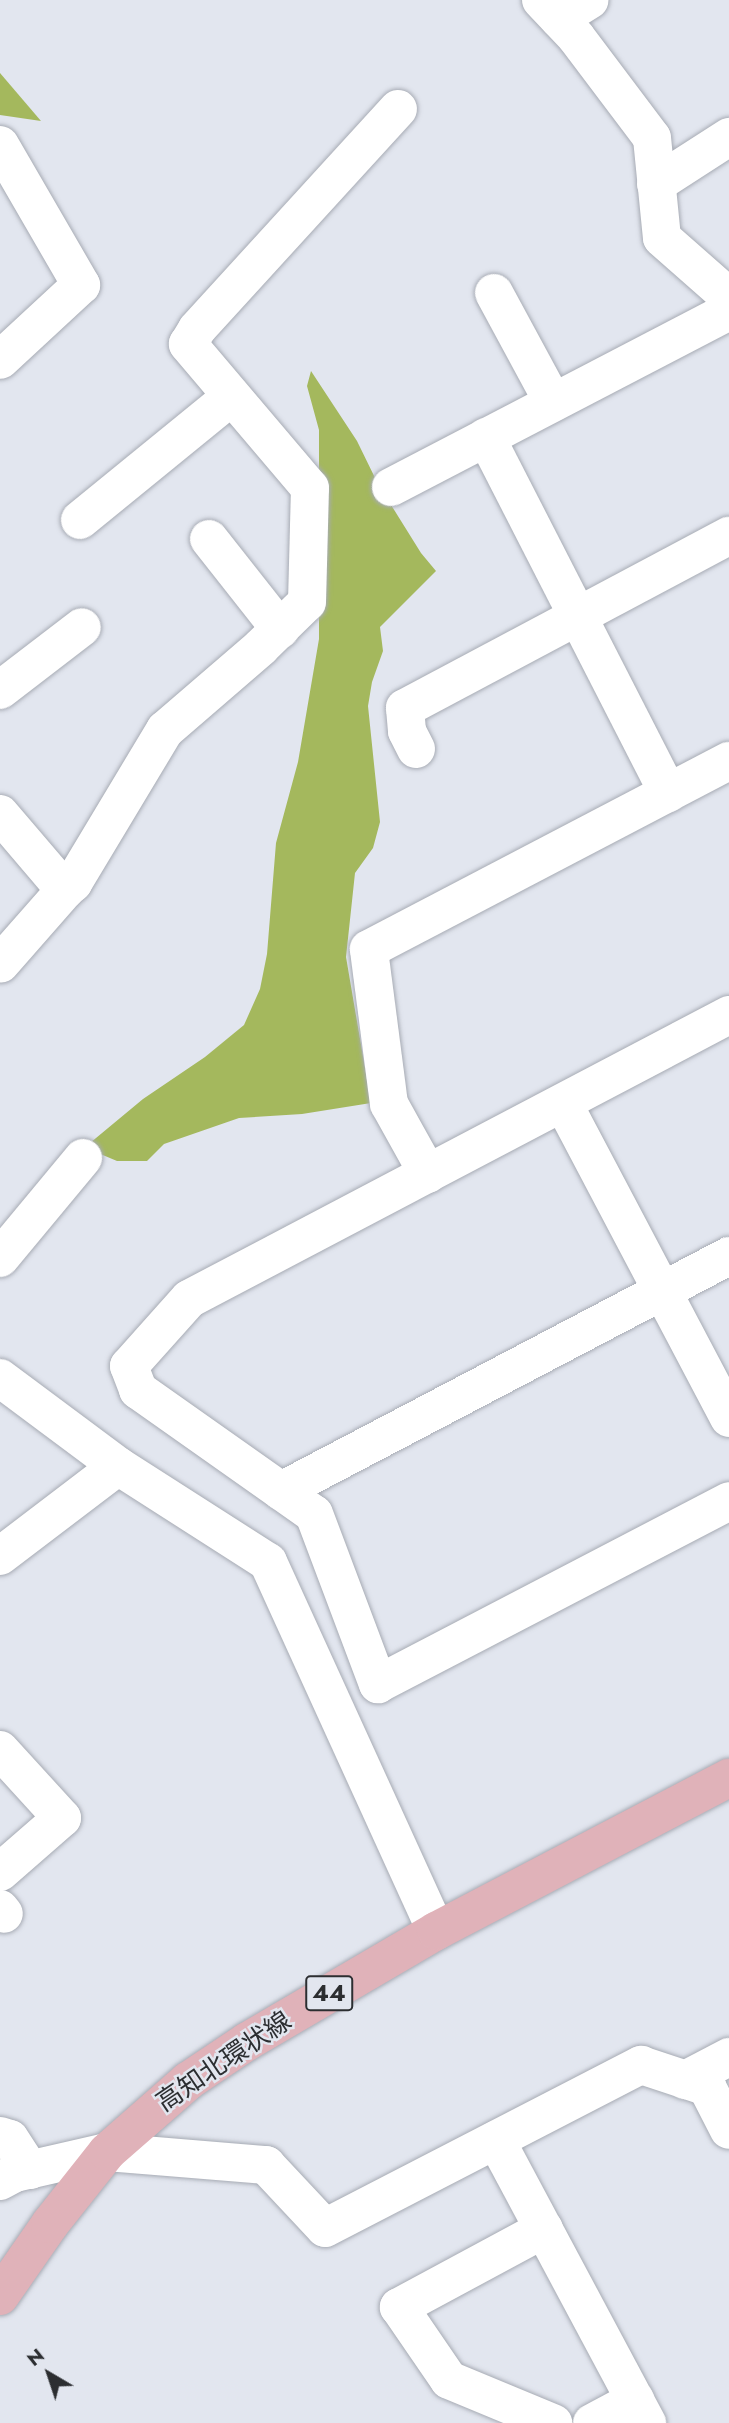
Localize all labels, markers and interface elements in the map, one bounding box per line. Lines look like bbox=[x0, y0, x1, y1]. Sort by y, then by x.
road number: 44 bbox=[304, 1972, 354, 2014]
street label: 高知北環状線 bbox=[151, 2005, 297, 2119]
north arrow bbox=[14, 2339, 84, 2409]
text: N bbox=[21, 2342, 50, 2373]

